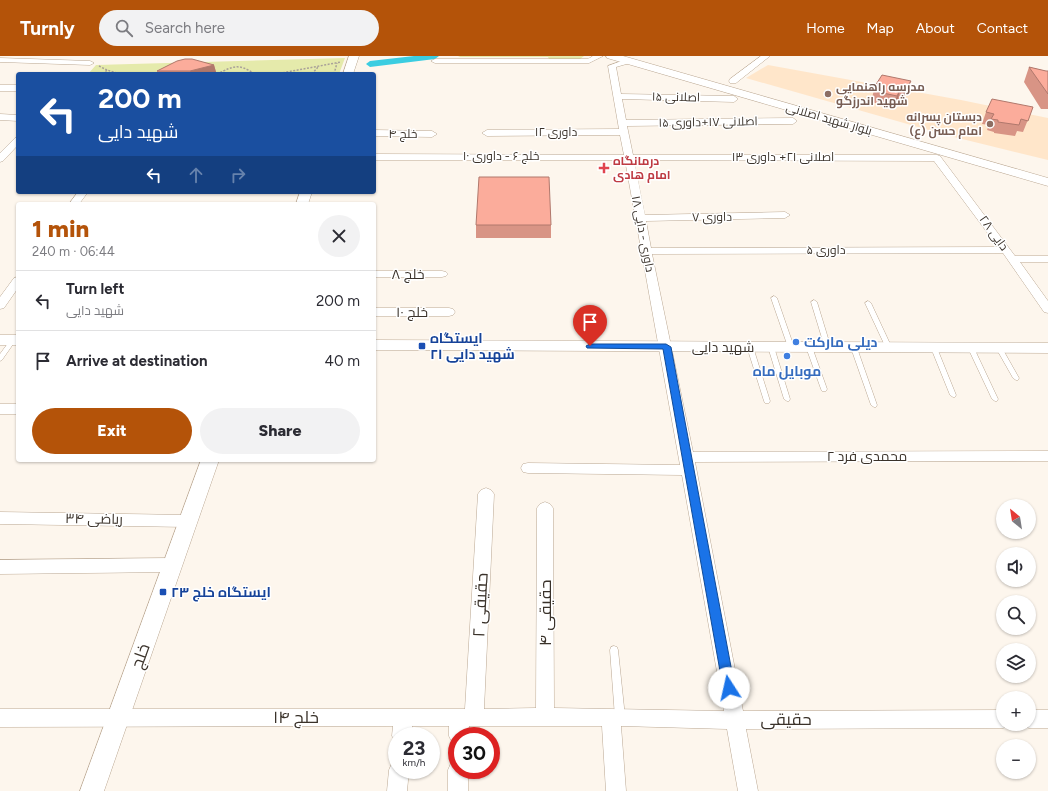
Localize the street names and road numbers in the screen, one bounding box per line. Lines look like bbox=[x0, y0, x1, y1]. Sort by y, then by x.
street label: اصلانی ۱۵ bbox=[652, 90, 700, 104]
street label: بلوار شهید اصلانی bbox=[784, 100, 874, 138]
street label: اصلانی ۱۷+داوری ۱۵ bbox=[658, 114, 758, 130]
street label: داوری ۱۲ bbox=[535, 125, 577, 139]
street label: خلج ۴ bbox=[389, 127, 417, 142]
street label: خلج ۶ - داوری ۱۰ bbox=[463, 149, 539, 164]
street label: اصلانی ۲۱+ داوری ۱۳ bbox=[732, 150, 834, 164]
street label: داوری - دایی ۱۸ bbox=[629, 195, 657, 274]
street label: داوری ۷ bbox=[692, 210, 732, 224]
street label: دایی ۲۸ bbox=[977, 213, 1011, 253]
street label: داوری ۵ bbox=[807, 243, 846, 257]
street label: خلج ۸ bbox=[391, 266, 425, 283]
street label: خلج ۱۰ bbox=[396, 304, 428, 321]
street label: شهید دایی bbox=[692, 339, 754, 356]
street label: محمدی فرد ۲ bbox=[827, 448, 907, 465]
street label: ریاضی ۳۴ bbox=[65, 510, 123, 528]
street label: حقیقی ۲ bbox=[468, 572, 493, 638]
street label: حقیقی ۴ bbox=[535, 580, 556, 646]
street label: خلج bbox=[126, 641, 156, 672]
street label: خلج ۱۴ bbox=[273, 707, 319, 729]
street label: حقیقی bbox=[760, 709, 812, 730]

